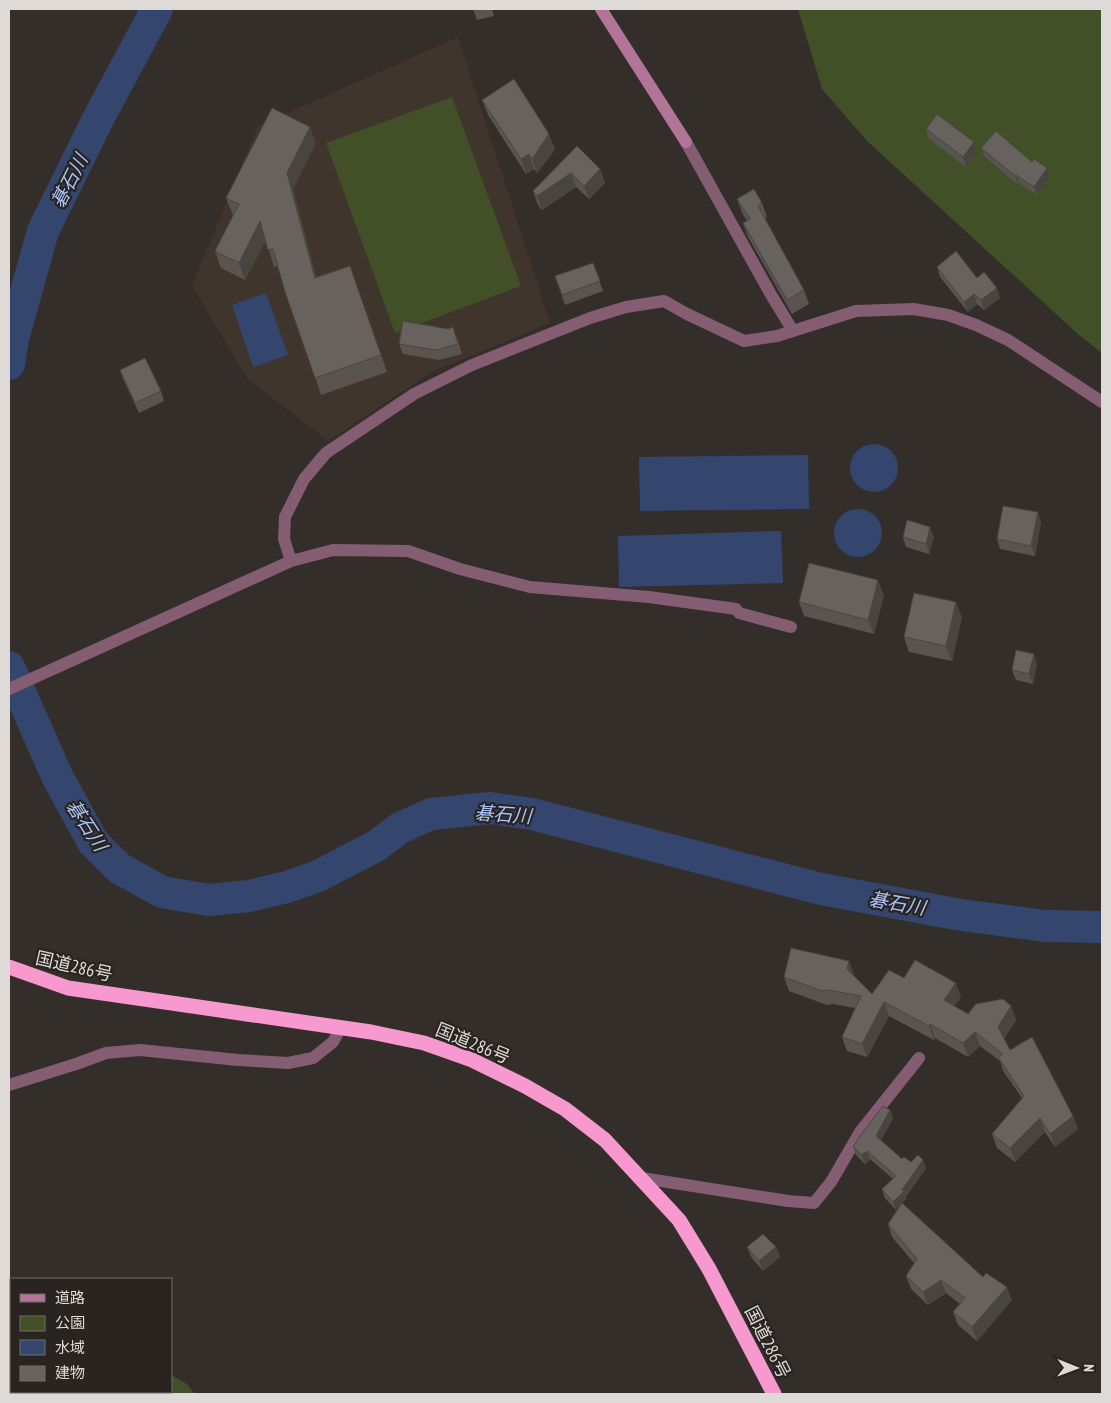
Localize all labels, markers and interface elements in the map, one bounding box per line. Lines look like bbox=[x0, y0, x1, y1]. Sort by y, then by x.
water label: 碁石川 bbox=[45, 148, 94, 212]
water label: 碁石川 bbox=[61, 795, 114, 857]
water label: 碁石川 bbox=[474, 800, 534, 828]
water label: 碁石川 bbox=[867, 886, 929, 920]
street label: 国道286号 bbox=[33, 946, 115, 986]
street label: 国道286号 bbox=[432, 1018, 514, 1068]
legend bbox=[10, 1278, 172, 1393]
text: 道路 bbox=[55, 1288, 85, 1307]
street label: 国道286号 bbox=[740, 1302, 796, 1382]
text: 公園 bbox=[55, 1313, 85, 1332]
text: 水域 bbox=[55, 1338, 85, 1357]
north arrow bbox=[1051, 1343, 1101, 1393]
text: 建物 bbox=[55, 1363, 85, 1382]
text: N bbox=[1080, 1364, 1098, 1372]

